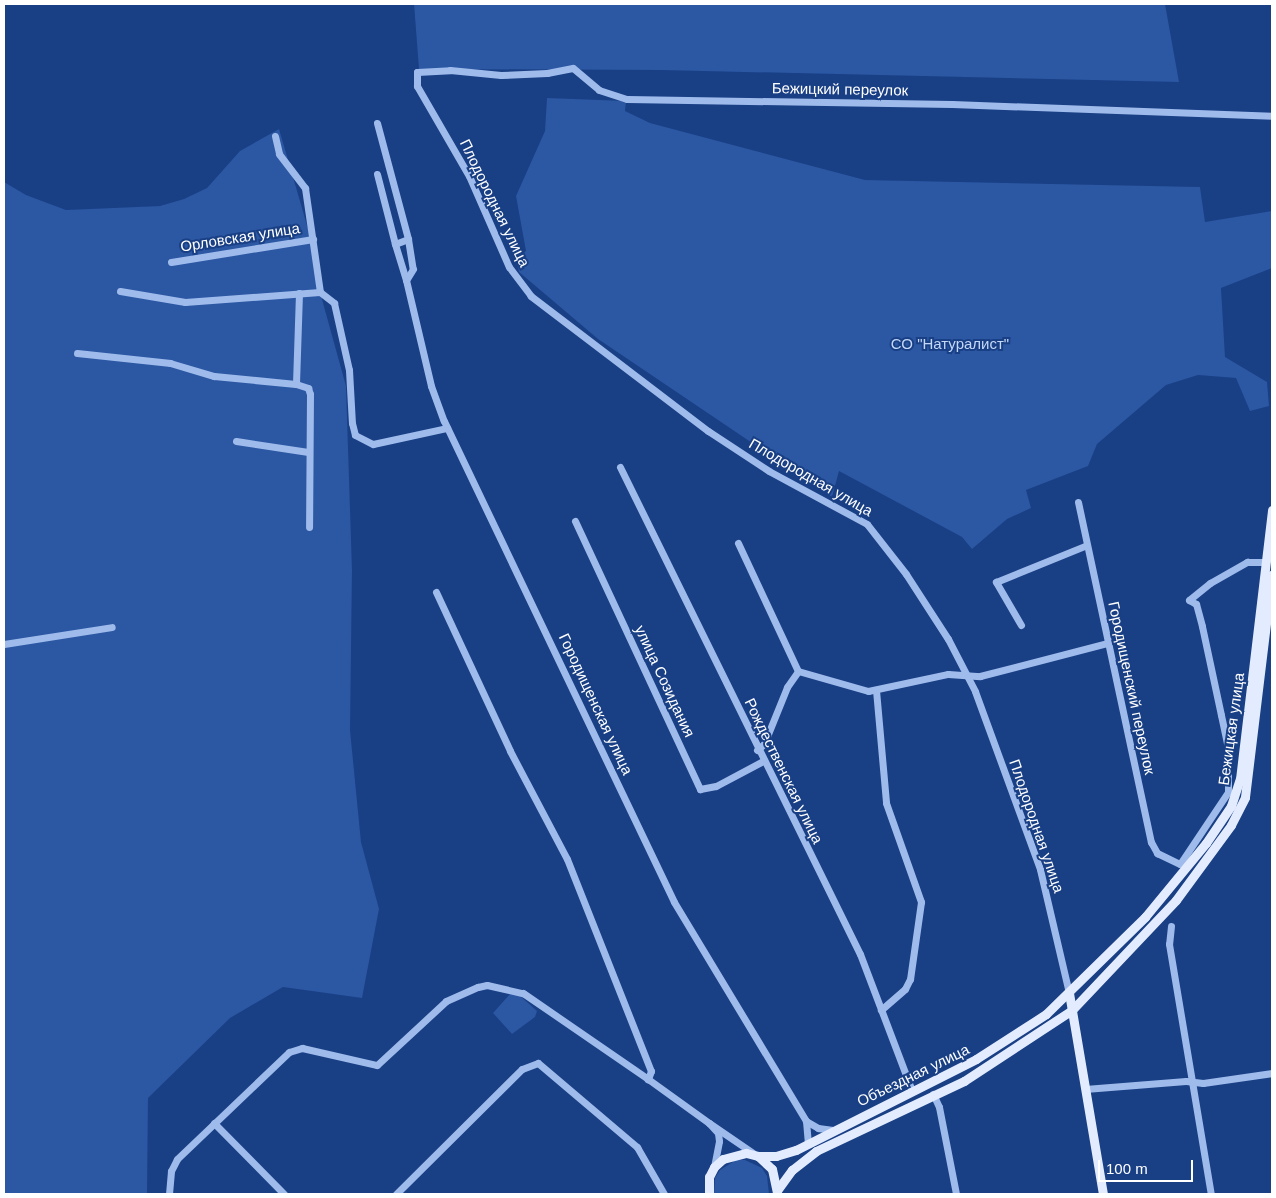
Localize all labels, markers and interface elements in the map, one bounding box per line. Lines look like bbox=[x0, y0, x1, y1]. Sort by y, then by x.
street label: Бежицкий переулок bbox=[772, 79, 908, 99]
street label: Плодородная улица bbox=[456, 136, 534, 270]
street label: Орловская улица bbox=[179, 219, 301, 255]
park label: СО "Натуралист" bbox=[891, 335, 1009, 353]
street label: Плодородная улица bbox=[746, 434, 876, 520]
street label: Городищенский переулок bbox=[1105, 600, 1159, 776]
street label: улица Созидания bbox=[631, 622, 699, 740]
street label: Городищенская улица bbox=[555, 630, 637, 778]
street label: Бежицкая улица bbox=[1214, 671, 1248, 787]
street label: Рождественская улица bbox=[741, 695, 827, 847]
street label: Плодородная улица bbox=[1006, 757, 1068, 895]
street label: Объездная улица bbox=[854, 1040, 972, 1110]
scale bar bbox=[1101, 1150, 1196, 1182]
text: 100 m bbox=[1106, 1160, 1148, 1177]

